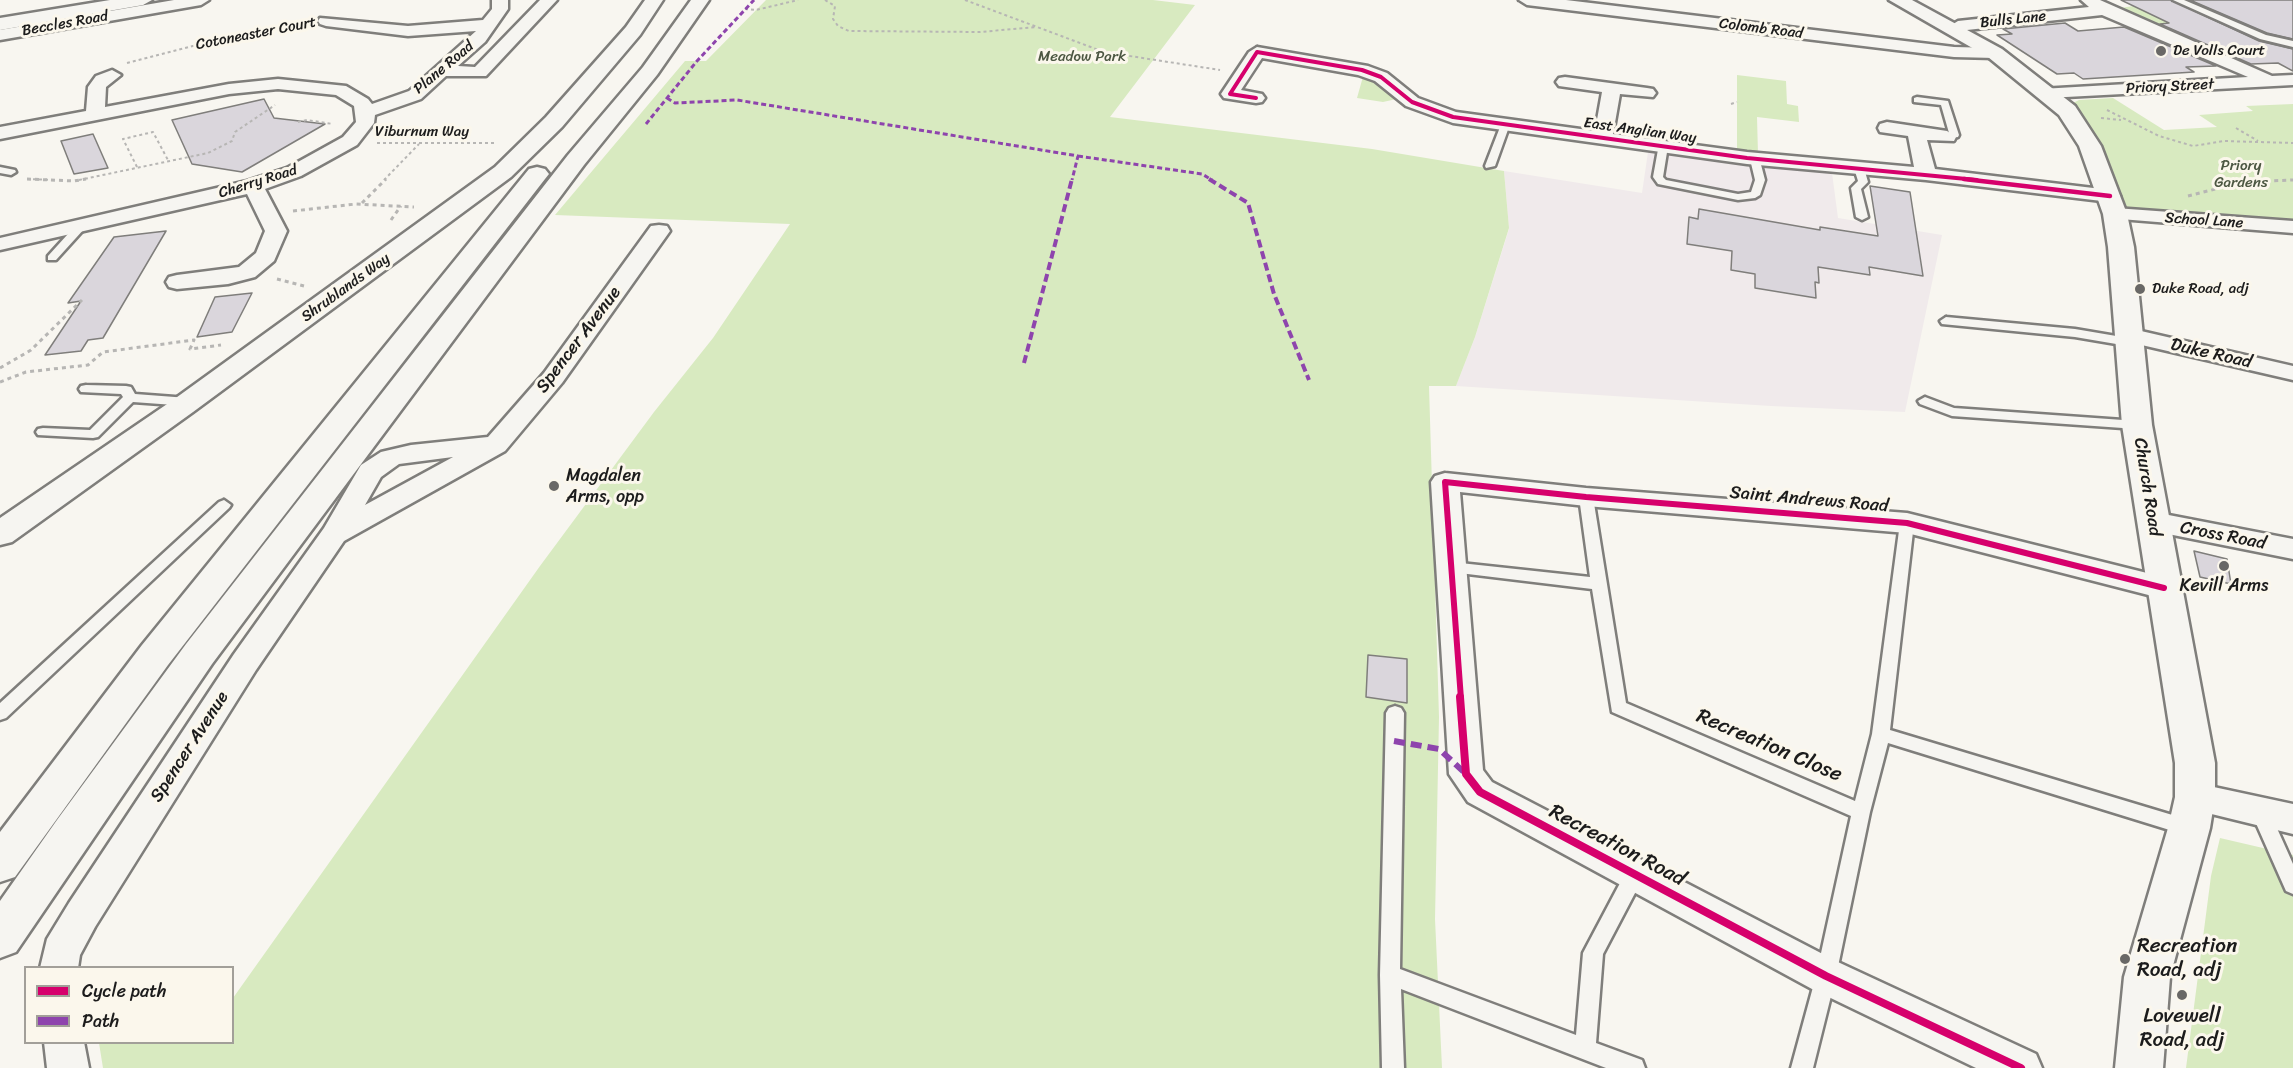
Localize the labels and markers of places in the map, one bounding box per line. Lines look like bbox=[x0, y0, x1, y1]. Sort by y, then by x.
place label: De Volls Court bbox=[2173, 42, 2265, 60]
marker: De Volls Court bbox=[2154, 44, 2168, 58]
place label: Duke Road, adj bbox=[2152, 280, 2249, 298]
marker: Duke Road, adj bbox=[2133, 282, 2147, 296]
place label: Magdalen Arms, opp bbox=[566, 465, 644, 508]
marker: Magdalen Arms, opp bbox=[547, 479, 561, 493]
marker: Kevill Arms bbox=[2217, 559, 2231, 573]
place label: Kevill Arms bbox=[2180, 575, 2268, 597]
place label: Recreation Road, adj bbox=[2137, 934, 2237, 984]
marker: Recreation Road, adj bbox=[2118, 952, 2132, 966]
marker: Lovewell Road, adj bbox=[2175, 988, 2189, 1002]
place label: Lovewell Road, adj bbox=[2140, 1004, 2224, 1054]

